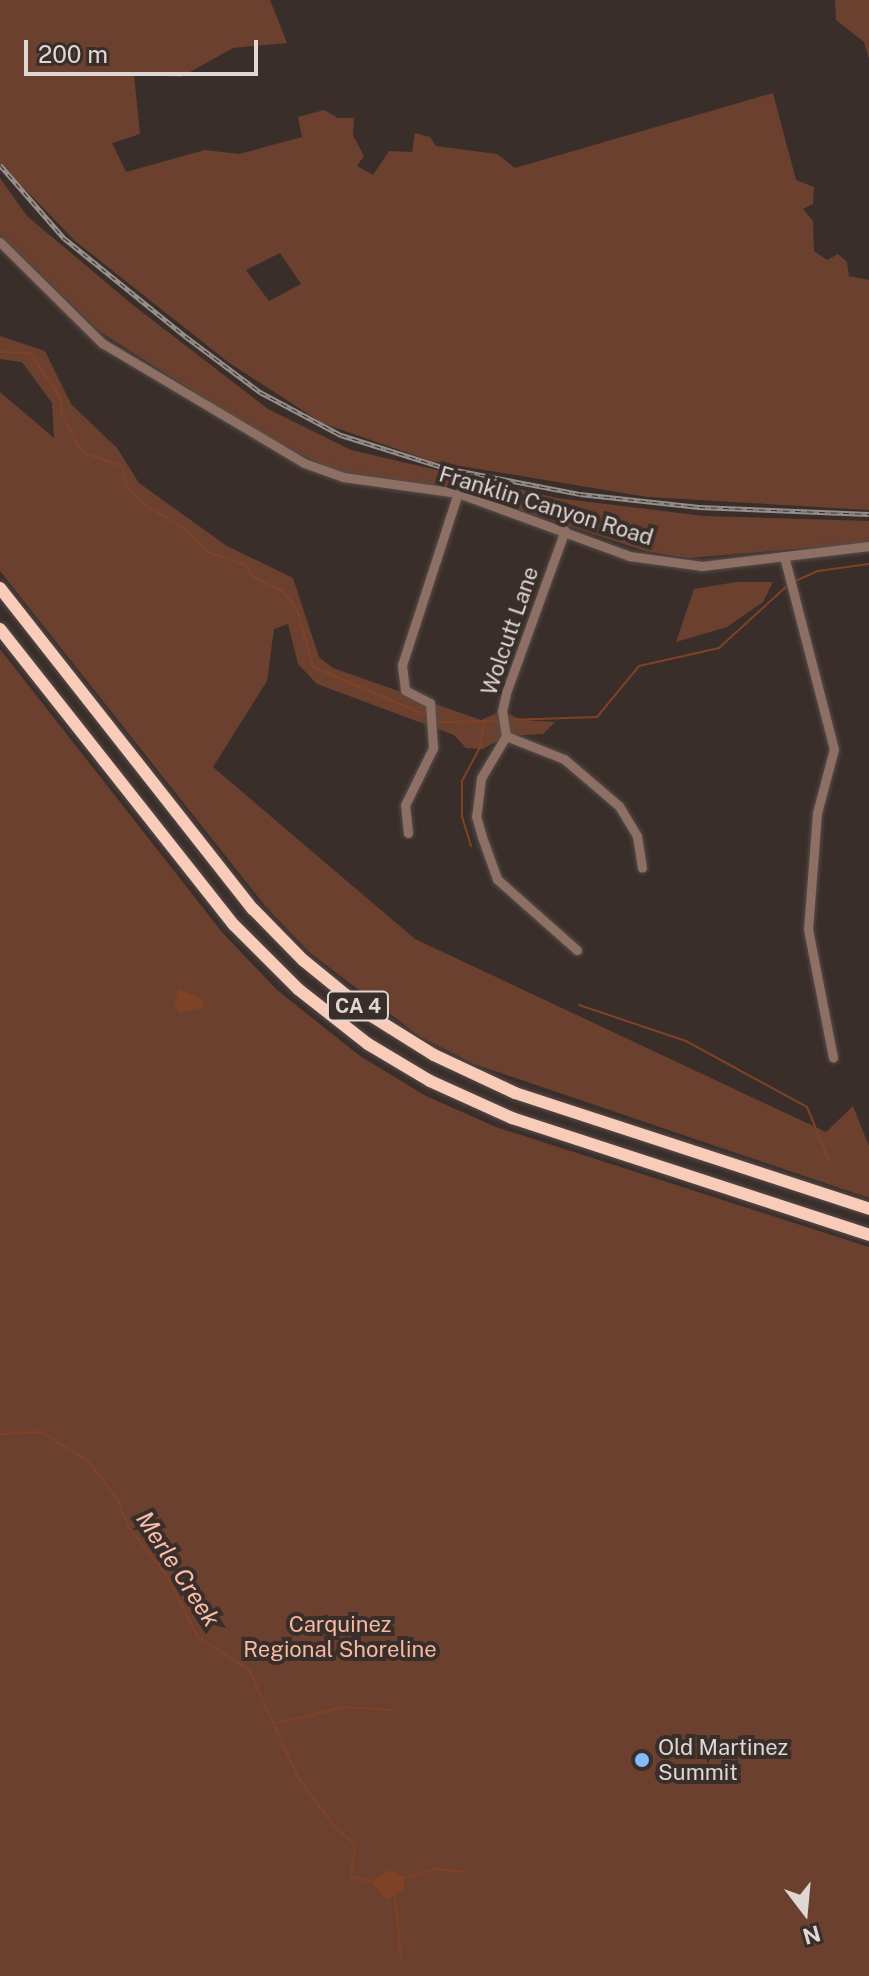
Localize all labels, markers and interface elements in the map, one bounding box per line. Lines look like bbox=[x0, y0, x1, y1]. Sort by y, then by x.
scale bar bbox=[28, 24, 262, 74]
text: 200 m bbox=[38, 40, 108, 68]
street label: Franklin Canyon Road bbox=[436, 461, 656, 551]
street label: Wolcutt Lane bbox=[476, 563, 544, 699]
road number: CA 4 bbox=[326, 990, 390, 1022]
water label: Merle Creek bbox=[130, 1506, 226, 1632]
park label: Carquinez Regional Shoreline bbox=[243, 1611, 437, 1662]
place label: Old Martinez Summit bbox=[658, 1734, 788, 1786]
marker: Old Martinez Summit bbox=[633, 1751, 651, 1769]
north arrow bbox=[765, 1872, 845, 1952]
text: N bbox=[800, 1920, 823, 1950]

